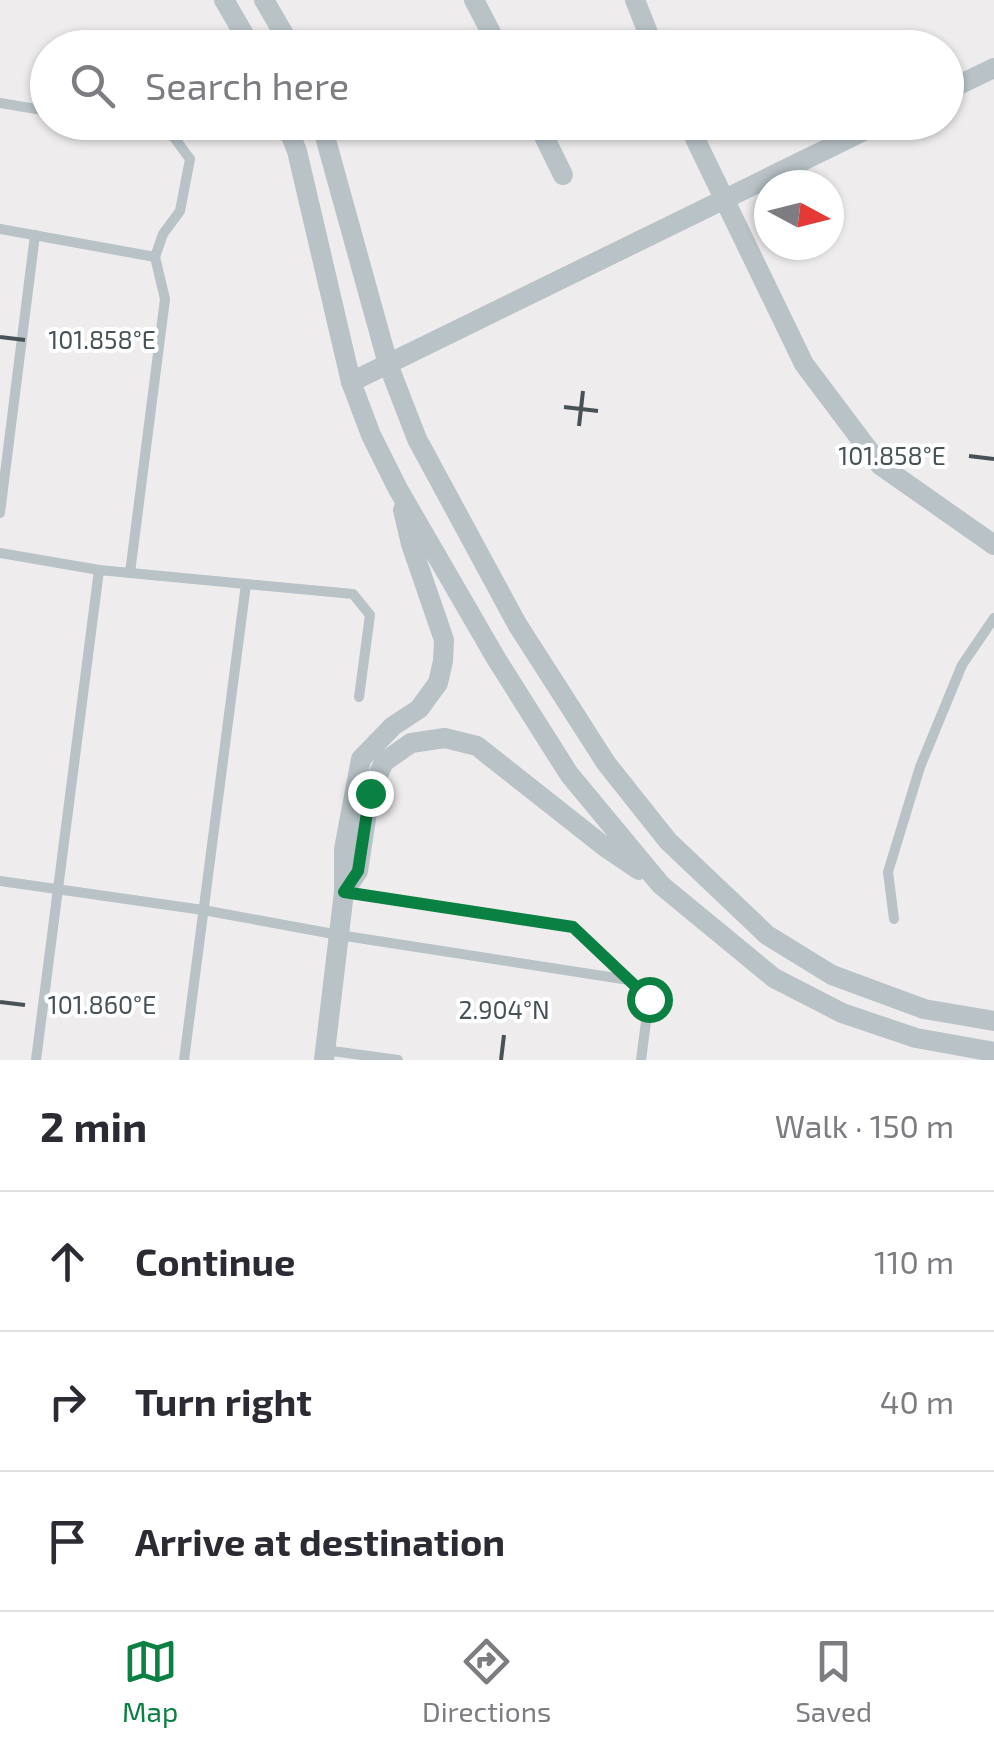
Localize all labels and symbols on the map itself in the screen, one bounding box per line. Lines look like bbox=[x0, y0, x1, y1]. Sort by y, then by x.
north arrow bbox=[754, 170, 844, 260]
text: 101.858°E bbox=[48, 324, 156, 354]
text: 101.858°E bbox=[838, 440, 946, 470]
route end bbox=[348, 771, 394, 817]
route start bbox=[627, 977, 673, 1023]
text: 101.860°E bbox=[48, 989, 156, 1019]
text: 2.904°N bbox=[458, 994, 550, 1024]

